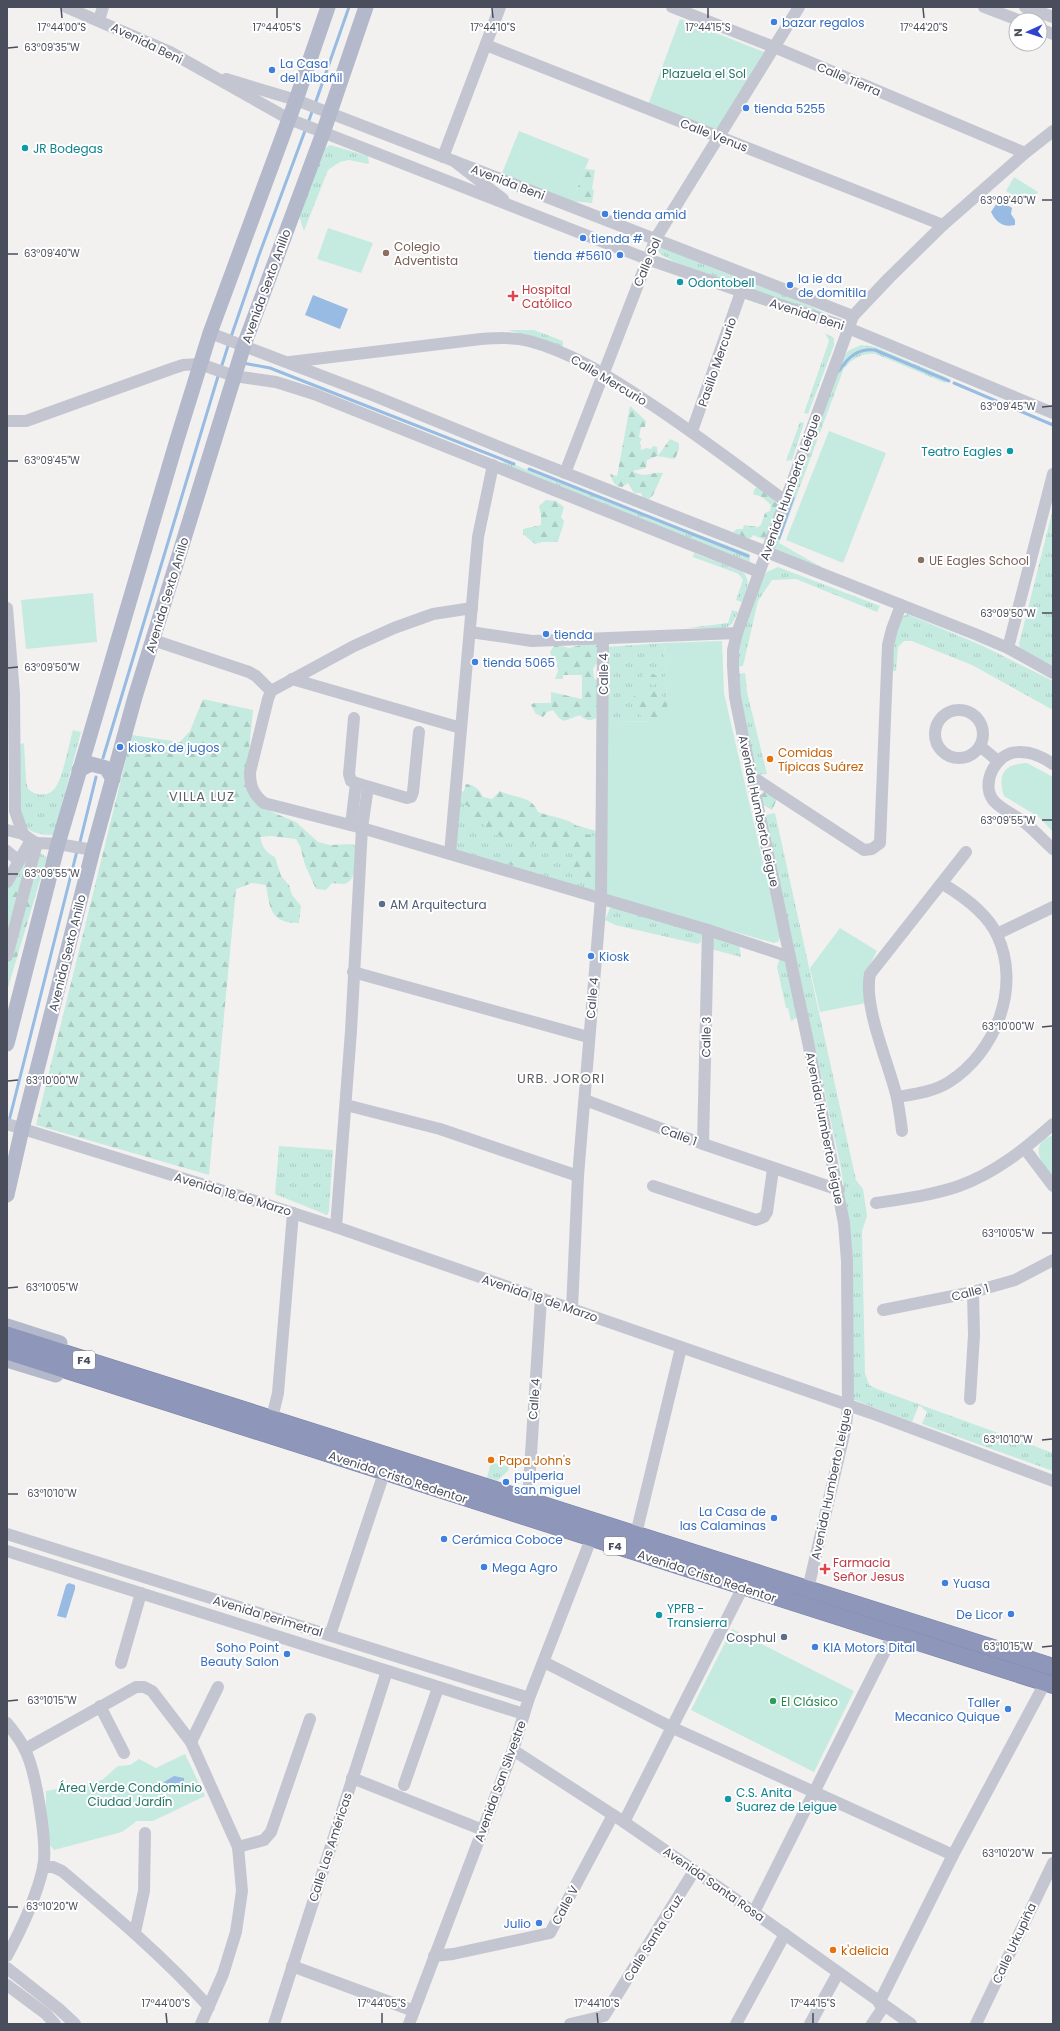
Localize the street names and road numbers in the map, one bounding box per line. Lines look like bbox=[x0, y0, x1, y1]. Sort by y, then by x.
street label: Avenida Beni bbox=[108, 18, 186, 68]
street label: Calle Tierra bbox=[814, 58, 884, 100]
street label: Calle Venus bbox=[678, 114, 750, 156]
street label: Avenida Beni bbox=[469, 160, 547, 204]
street label: Avenida Sexto Anillo bbox=[237, 226, 295, 345]
street label: Calle Sol bbox=[629, 235, 665, 289]
street label: Avenida Beni bbox=[767, 294, 847, 334]
street label: Pasillo Mercurio bbox=[694, 315, 740, 409]
street label: Calle Mercurio bbox=[568, 351, 651, 410]
street label: Avenida Humberto Leigue bbox=[756, 411, 824, 563]
street label: Avenida Sexto Anillo bbox=[141, 535, 193, 655]
street label: Calle 4 bbox=[595, 653, 612, 695]
street label: Avenida Humberto Leigue bbox=[735, 734, 783, 888]
street label: Avenida Sexto Anillo bbox=[44, 892, 90, 1013]
street label: Calle 4 bbox=[582, 976, 602, 1019]
street label: Calle 3 bbox=[697, 1016, 715, 1058]
street label: Avenida Humberto Leigue bbox=[802, 1050, 848, 1206]
street label: Calle 1 bbox=[658, 1121, 700, 1149]
street label: Avenida 18 de Marzo bbox=[172, 1168, 294, 1220]
street label: Avenida 18 de Marzo bbox=[480, 1270, 601, 1326]
street label: Calle 1 bbox=[950, 1279, 990, 1305]
road number: F4 bbox=[73, 1351, 95, 1369]
street label: Calle 4 bbox=[524, 1377, 544, 1420]
street label: Avenida Humberto Leigue bbox=[807, 1407, 855, 1561]
street label: Avenida Cristo Redentor bbox=[326, 1447, 470, 1508]
road number: F4 bbox=[604, 1537, 626, 1555]
street label: Avenida Cristo Redentor bbox=[635, 1546, 779, 1607]
street label: Avenida Perimetral bbox=[211, 1591, 325, 1641]
street label: Avenida San Silvestre bbox=[470, 1718, 530, 1844]
street label: Calle Las Américas bbox=[304, 1790, 356, 1904]
street label: Avenida Santa Rosa bbox=[660, 1843, 768, 1925]
street label: Calle V bbox=[548, 1882, 582, 1928]
street label: Calle Santa Cruz bbox=[619, 1891, 687, 1985]
street label: Calle Urkupiña bbox=[988, 1900, 1040, 1986]

